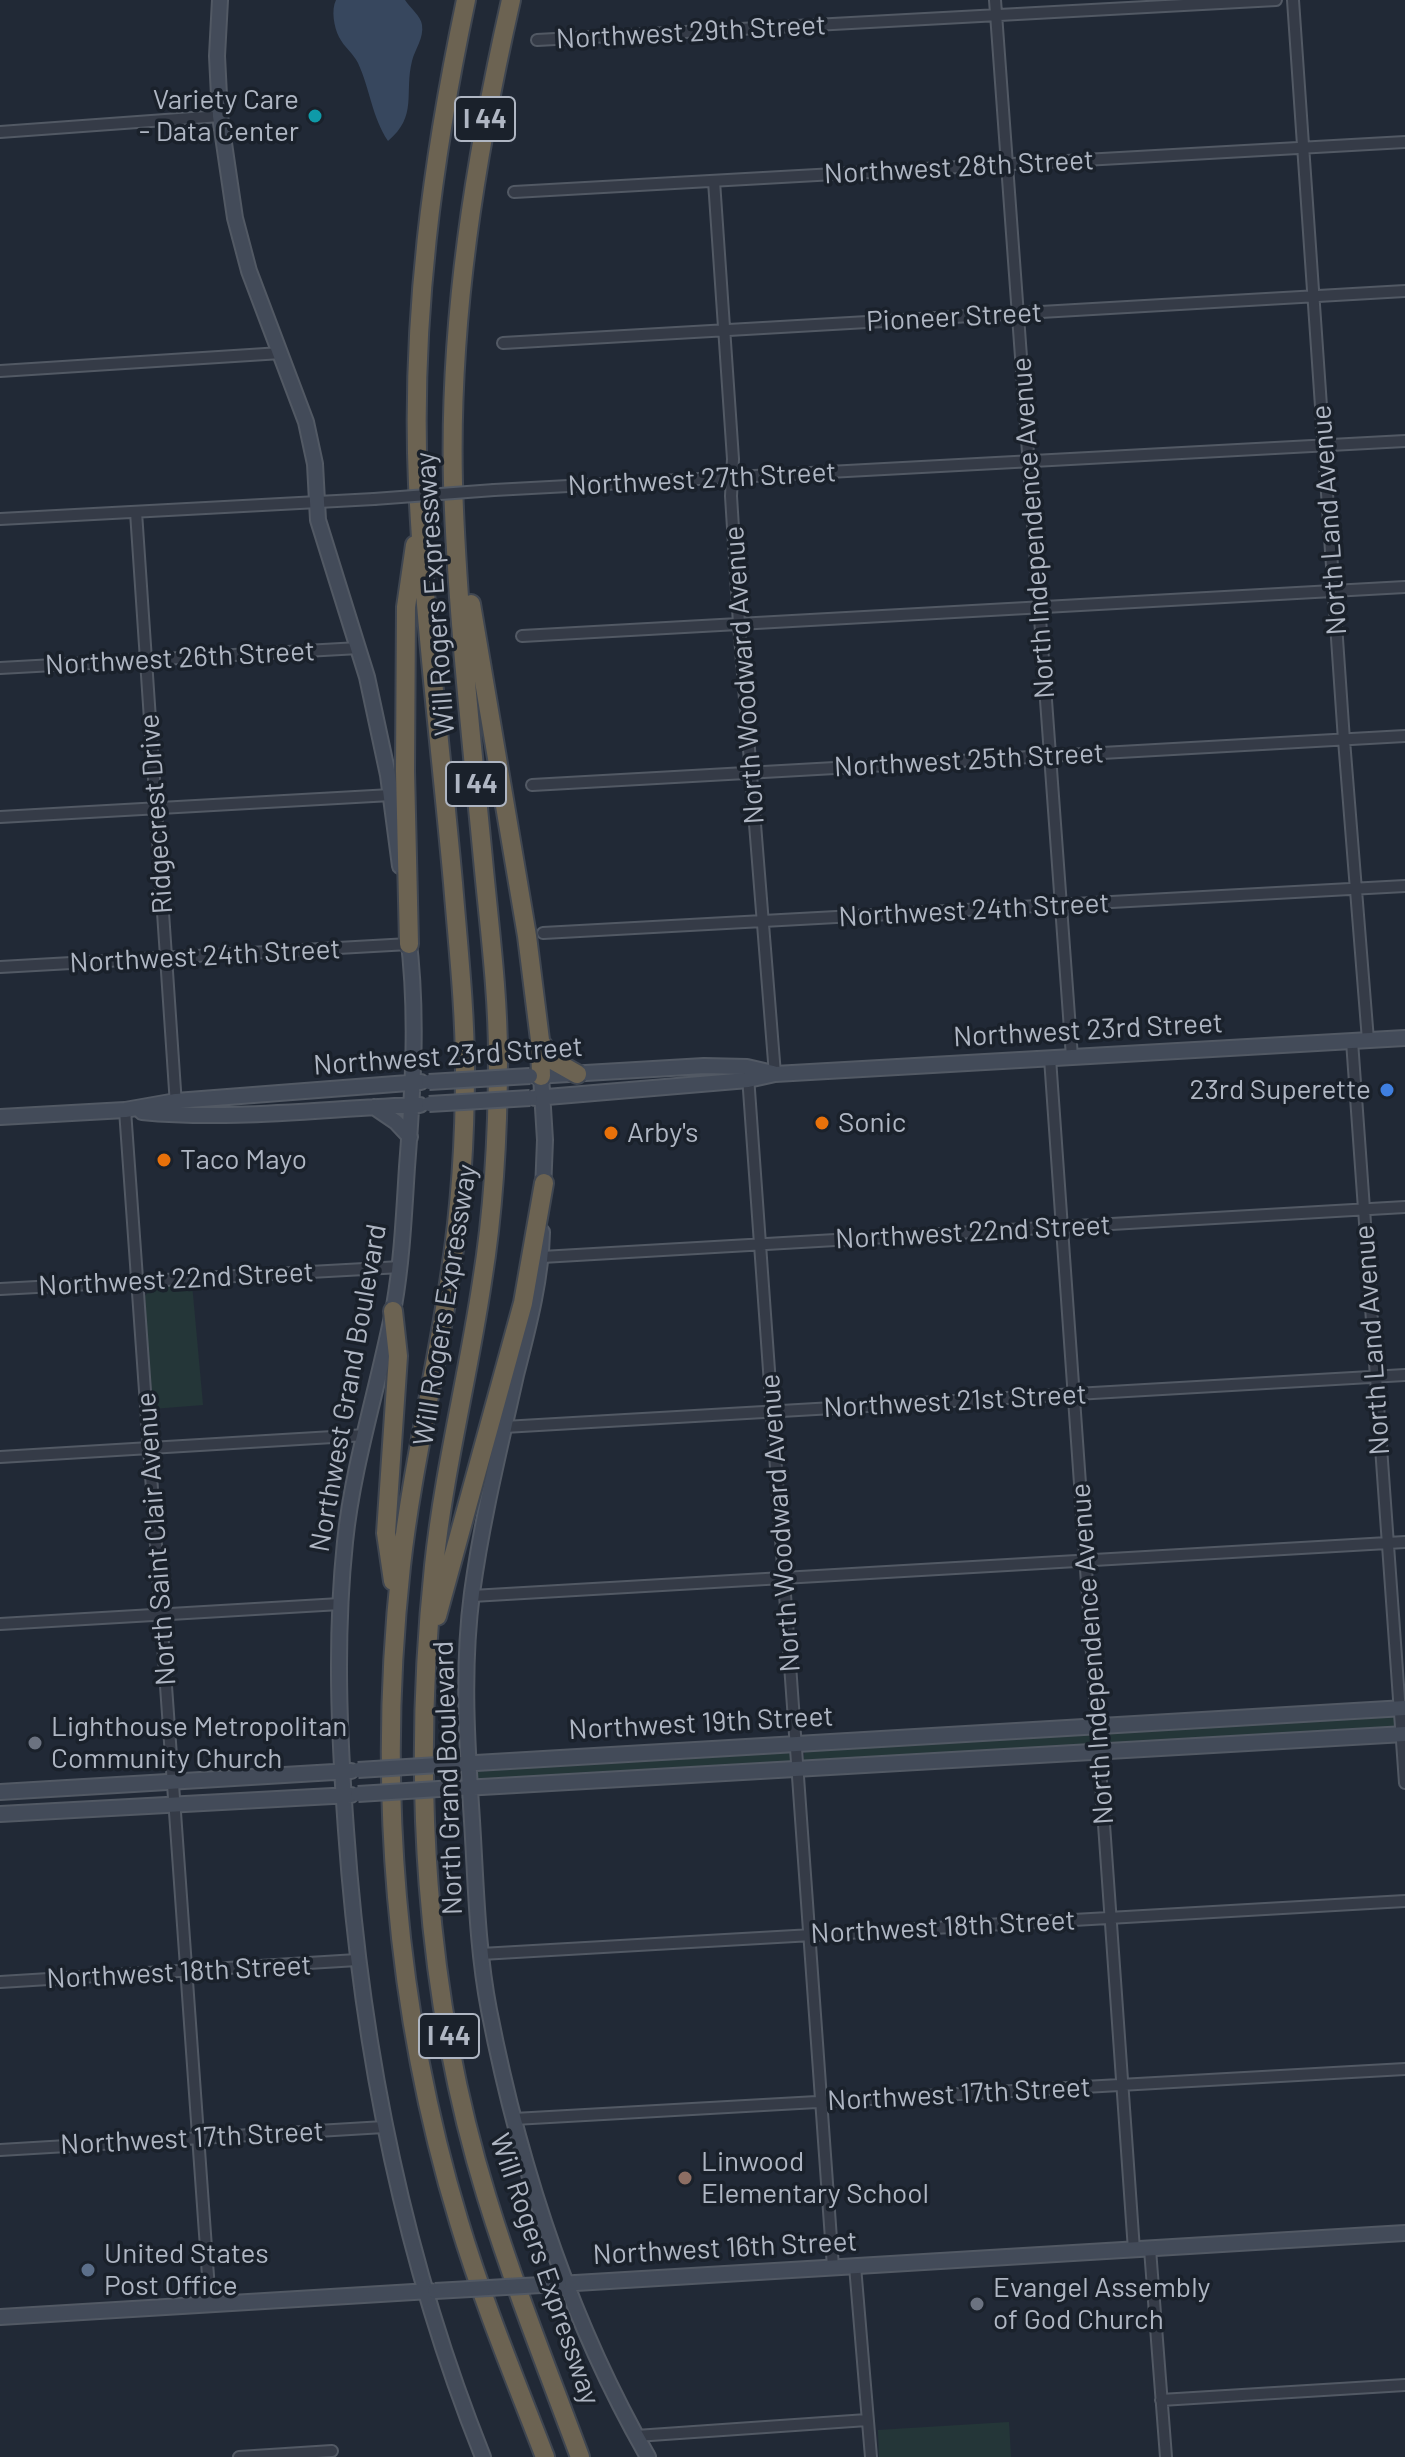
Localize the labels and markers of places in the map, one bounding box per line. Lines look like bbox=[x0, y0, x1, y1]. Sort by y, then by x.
place label: Variety Care - Data Center bbox=[139, 83, 299, 149]
marker: Variety Care - Data Center bbox=[306, 107, 324, 125]
place label: 23rd Superette bbox=[1190, 1073, 1371, 1107]
marker: 23rd Superette bbox=[1378, 1081, 1396, 1099]
place label: Sonic bbox=[838, 1106, 906, 1140]
marker: Sonic bbox=[813, 1114, 831, 1132]
place label: Arby's bbox=[627, 1116, 699, 1150]
marker: Arby's bbox=[602, 1124, 620, 1142]
place label: Taco Mayo bbox=[180, 1143, 307, 1177]
marker: Taco Mayo bbox=[155, 1151, 173, 1169]
place label: Lighthouse Metropolitan Community Church bbox=[51, 1710, 347, 1776]
marker: Lighthouse Metropolitan Community Church bbox=[26, 1734, 44, 1752]
place label: Linwood Elementary School bbox=[701, 2145, 929, 2211]
marker: Linwood Elementary School bbox=[676, 2169, 694, 2187]
place label: United States Post Office bbox=[104, 2237, 269, 2303]
marker: United States Post Office bbox=[79, 2261, 97, 2279]
place label: Evangel Assembly of God Church bbox=[993, 2271, 1210, 2337]
marker: Evangel Assembly of God Church bbox=[968, 2295, 986, 2313]

